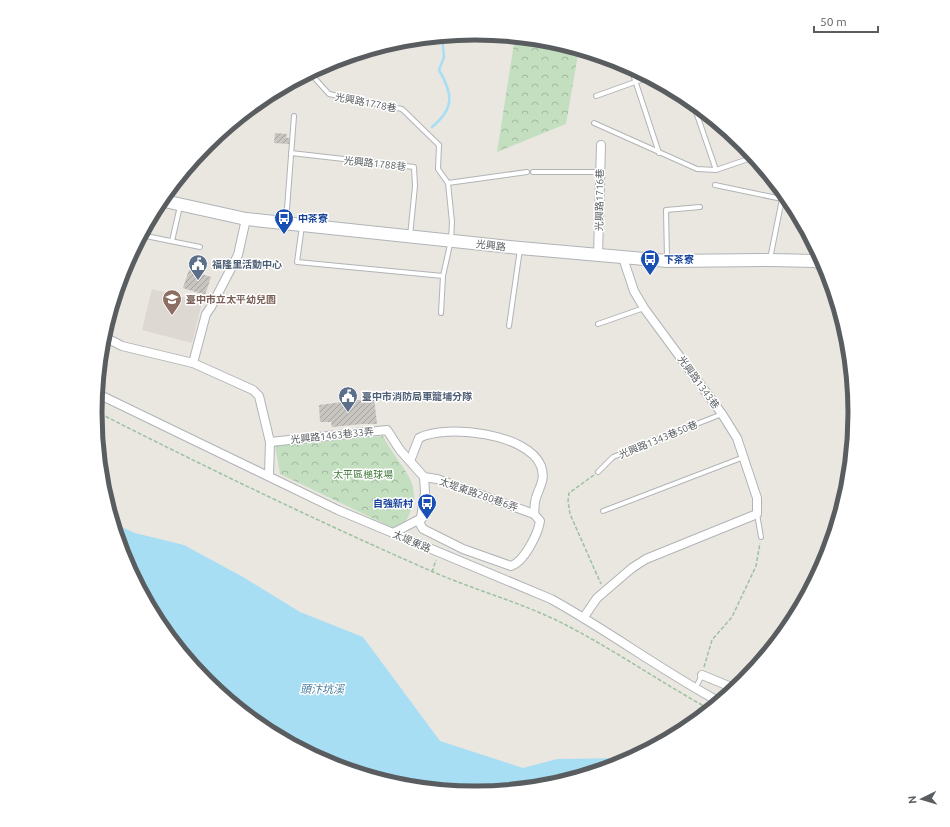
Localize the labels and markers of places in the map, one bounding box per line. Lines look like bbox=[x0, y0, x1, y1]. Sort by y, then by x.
bus stop icon: 中茶寮 bbox=[273, 207, 295, 235]
place label: 中茶寮 bbox=[298, 213, 328, 224]
bus stop icon: 下茶寮 bbox=[639, 248, 661, 276]
public building icon: 福隆里活動中心 bbox=[187, 253, 209, 281]
place label: 下茶寮 bbox=[664, 254, 694, 265]
place label: 福隆里活動中心 bbox=[212, 259, 282, 270]
school or university icon: 臺中市立太平幼兒園 bbox=[161, 288, 183, 316]
place label: 臺中市立太平幼兒園 bbox=[186, 294, 276, 305]
public building icon: 臺中市消防局車籠埔分隊 bbox=[337, 385, 359, 413]
place label: 臺中市消防局車籠埔分隊 bbox=[362, 391, 473, 402]
bus stop icon: 自強新村 bbox=[416, 492, 438, 520]
place label: 自強新村 bbox=[373, 498, 413, 509]

